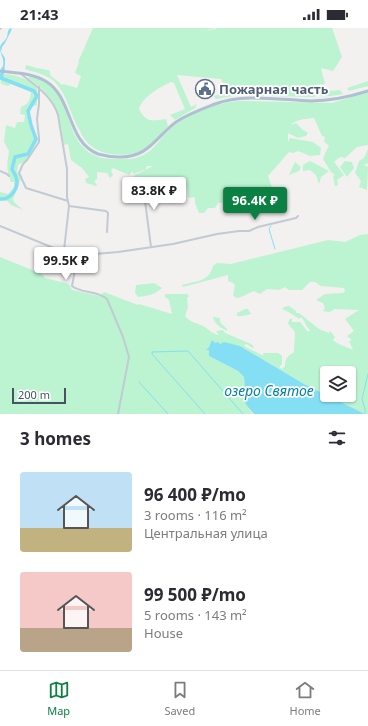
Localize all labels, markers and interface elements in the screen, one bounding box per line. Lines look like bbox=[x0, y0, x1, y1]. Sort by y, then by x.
text: 21:43 bbox=[20, 4, 59, 24]
public building icon: Пожарная часть bbox=[194, 78, 216, 100]
place label: Пожарная часть bbox=[219, 80, 329, 98]
pin: 83.8K ₽ bbox=[117, 177, 191, 211]
text: 83.8K ₽ bbox=[131, 181, 177, 199]
pin: 96.4K ₽ bbox=[218, 187, 292, 221]
text: 96.4K ₽ bbox=[232, 191, 278, 209]
pin: 99.5K ₽ bbox=[29, 247, 103, 281]
text: 99.5K ₽ bbox=[43, 251, 89, 269]
map controls bbox=[320, 366, 356, 402]
button: layers bbox=[320, 366, 356, 402]
water label: озеро Святое bbox=[224, 381, 314, 400]
scale bar bbox=[12, 386, 66, 405]
text: 200 m bbox=[18, 387, 50, 402]
text: 3 homes bbox=[20, 427, 91, 450]
icon: filters bbox=[326, 427, 348, 449]
text: 96 400 ₽/mo bbox=[144, 483, 246, 506]
icon: home bbox=[52, 488, 100, 536]
text: 3 rooms · 116 m² bbox=[144, 506, 247, 524]
text: Центральная улица bbox=[144, 524, 268, 542]
text: 99 500 ₽/mo bbox=[144, 583, 246, 606]
icon: home bbox=[52, 588, 100, 636]
text: 5 rooms · 143 m² bbox=[144, 606, 247, 624]
text: House bbox=[144, 624, 183, 642]
tab: Map bbox=[47, 679, 70, 718]
tab: Saved bbox=[164, 679, 195, 718]
tab: Home bbox=[290, 679, 321, 718]

